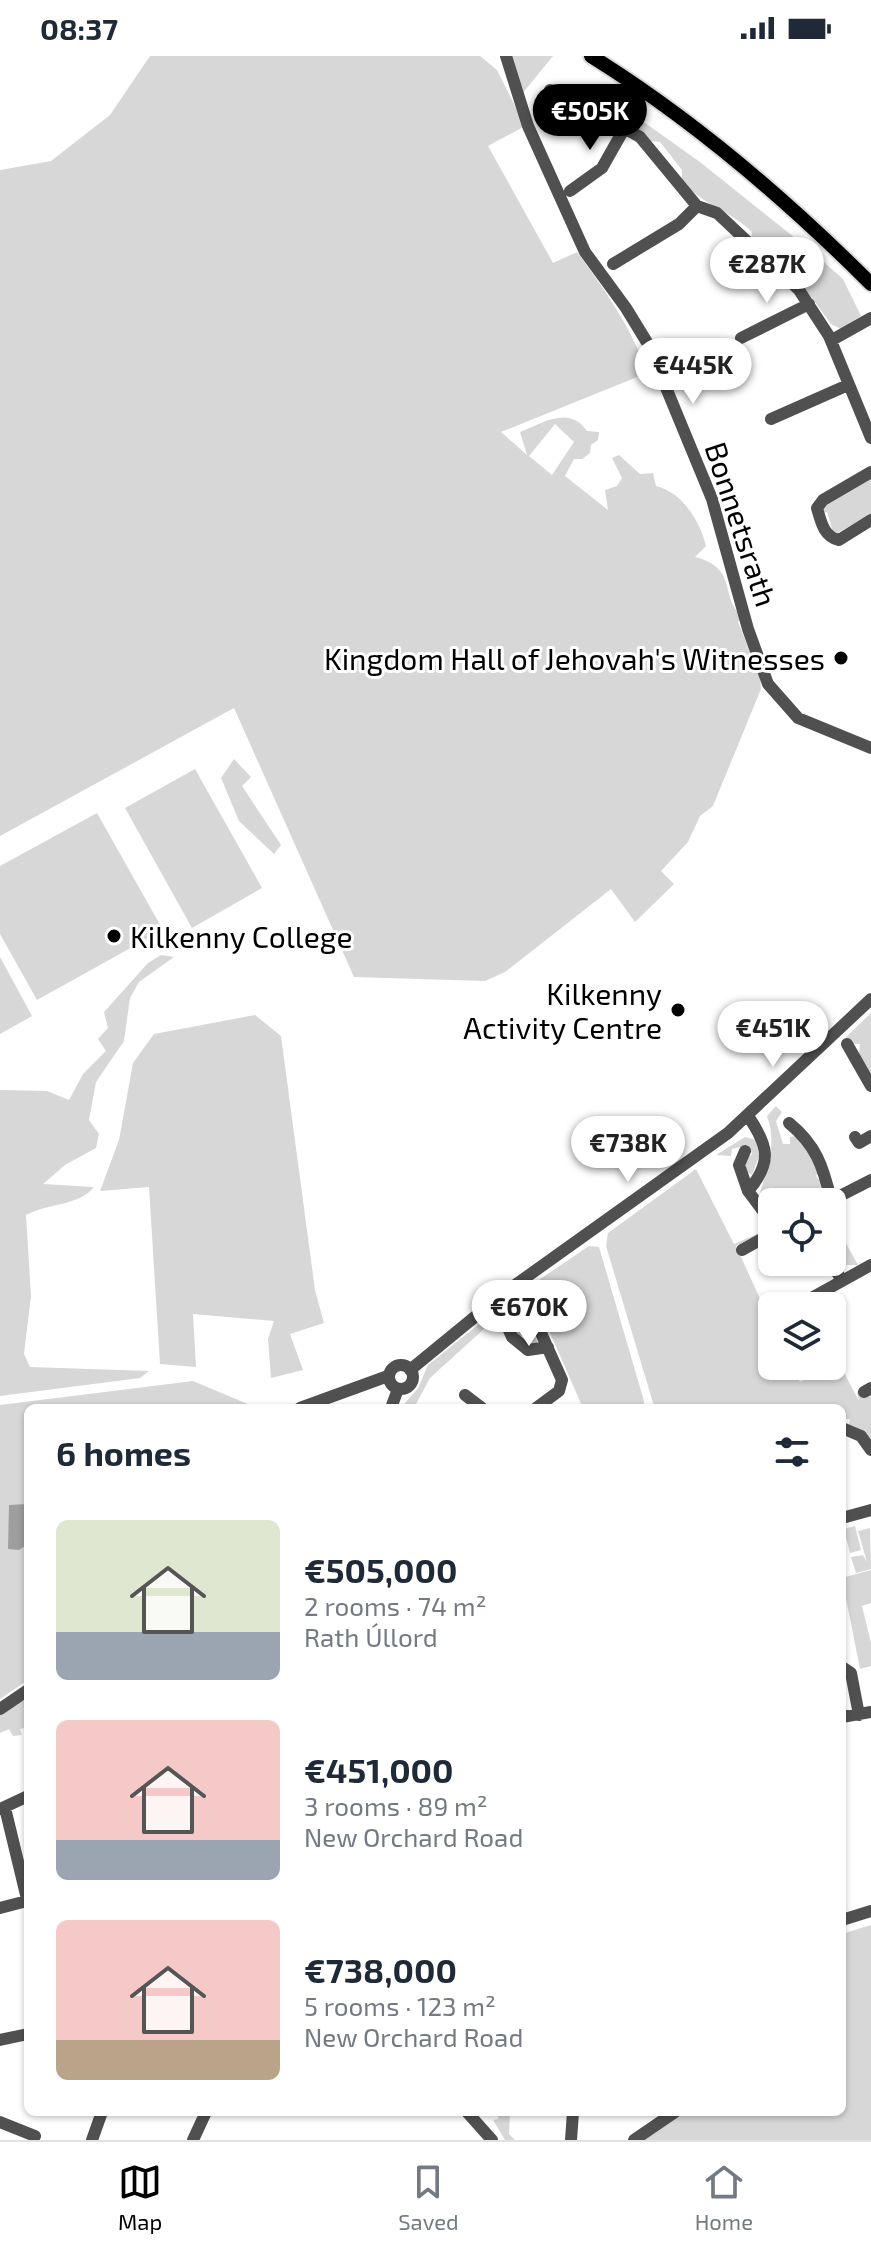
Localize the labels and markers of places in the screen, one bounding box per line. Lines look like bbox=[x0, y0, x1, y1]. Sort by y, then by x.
pin: €505K bbox=[534, 84, 646, 152]
pin: €287K bbox=[711, 237, 823, 305]
pin: €445K bbox=[637, 338, 749, 406]
place label: Kingdom Hall of Jehovah's Witnesses bbox=[324, 640, 825, 676]
marker: Kingdom Hall of Jehovah's Witnesses bbox=[832, 649, 850, 667]
place label: Kilkenny College bbox=[130, 918, 353, 954]
marker: Kilkenny College bbox=[105, 927, 123, 945]
place label: Kilkenny Activity Centre bbox=[463, 975, 662, 1045]
marker: Kilkenny Activity Centre bbox=[669, 1001, 687, 1019]
pin: €451K bbox=[717, 1001, 829, 1069]
pin: €738K bbox=[572, 1116, 684, 1184]
pin: €670K bbox=[473, 1280, 585, 1348]

